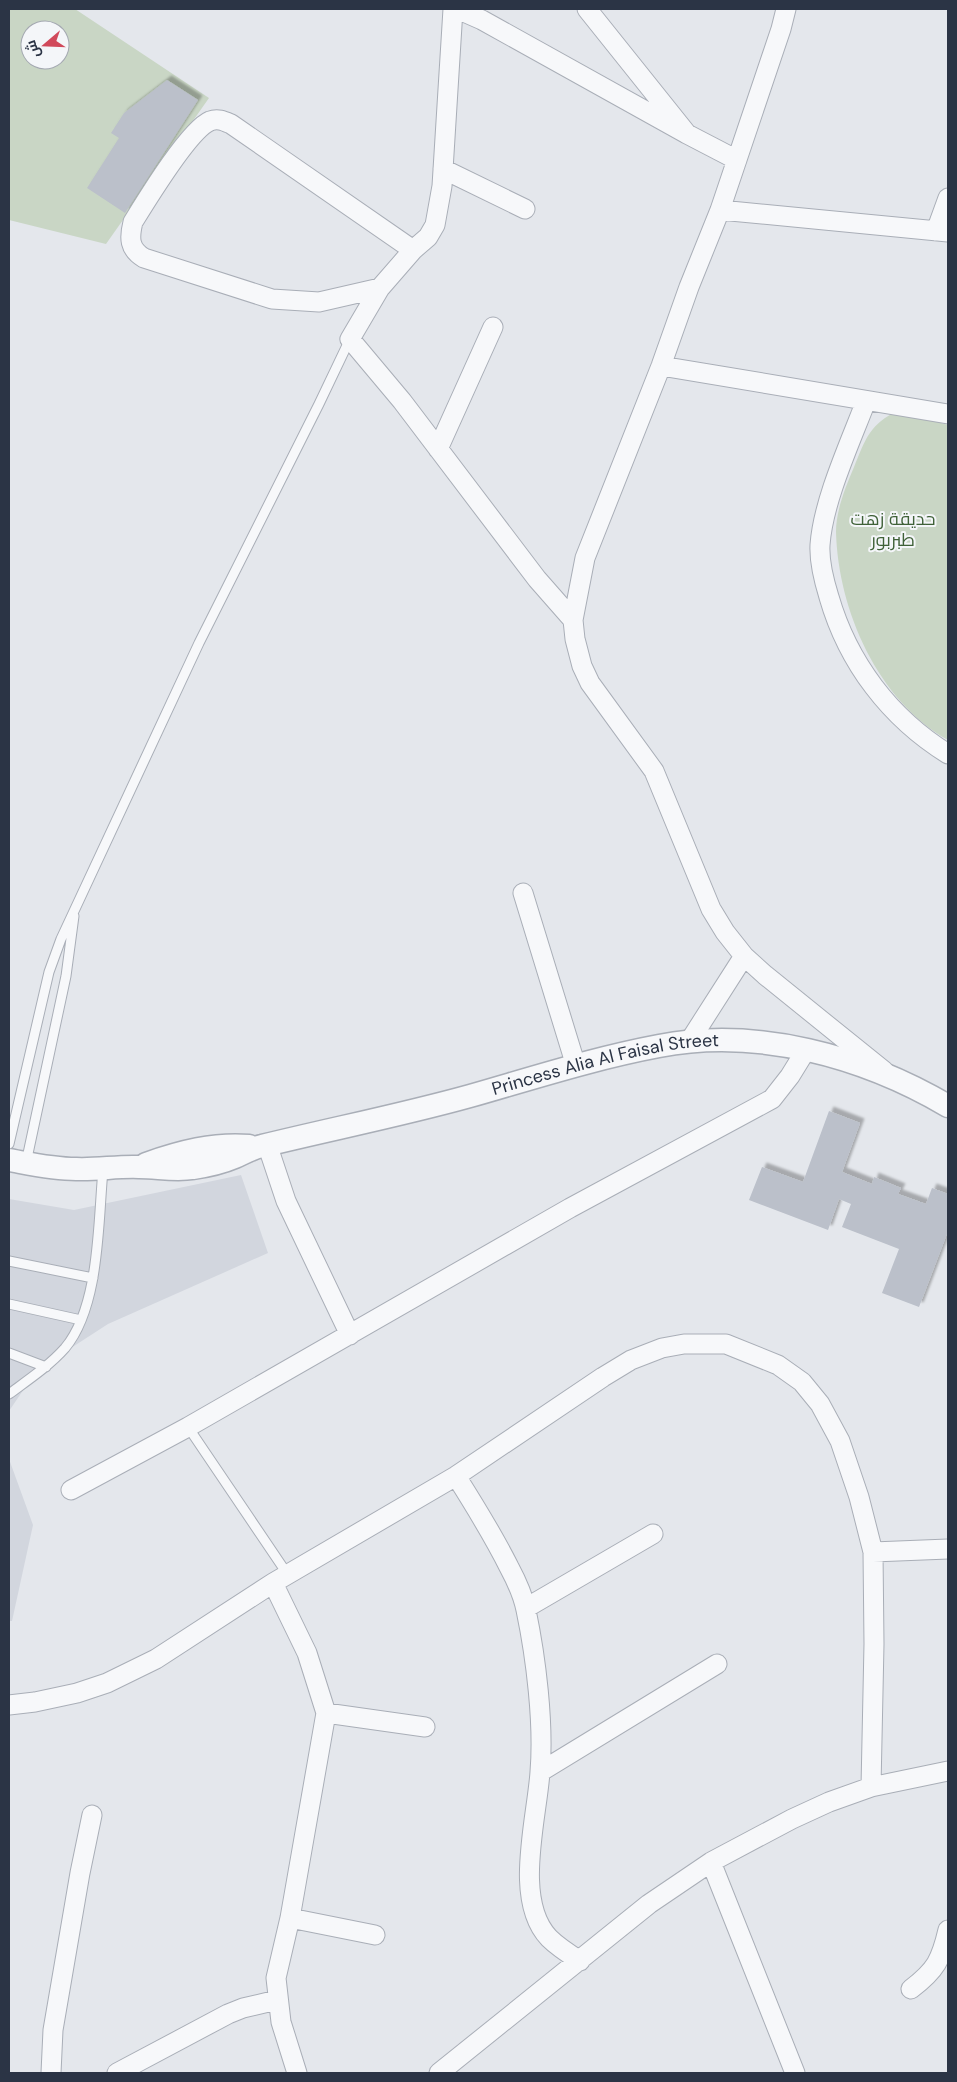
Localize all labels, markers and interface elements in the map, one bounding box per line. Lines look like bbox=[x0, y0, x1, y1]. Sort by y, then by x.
north arrow bbox=[20, 20, 70, 70]
text: ش bbox=[21, 38, 44, 61]
park label: حديقة زهت طبربور bbox=[851, 507, 935, 552]
street label: Princess Alia Al Faisal Street bbox=[489, 1028, 719, 1101]

